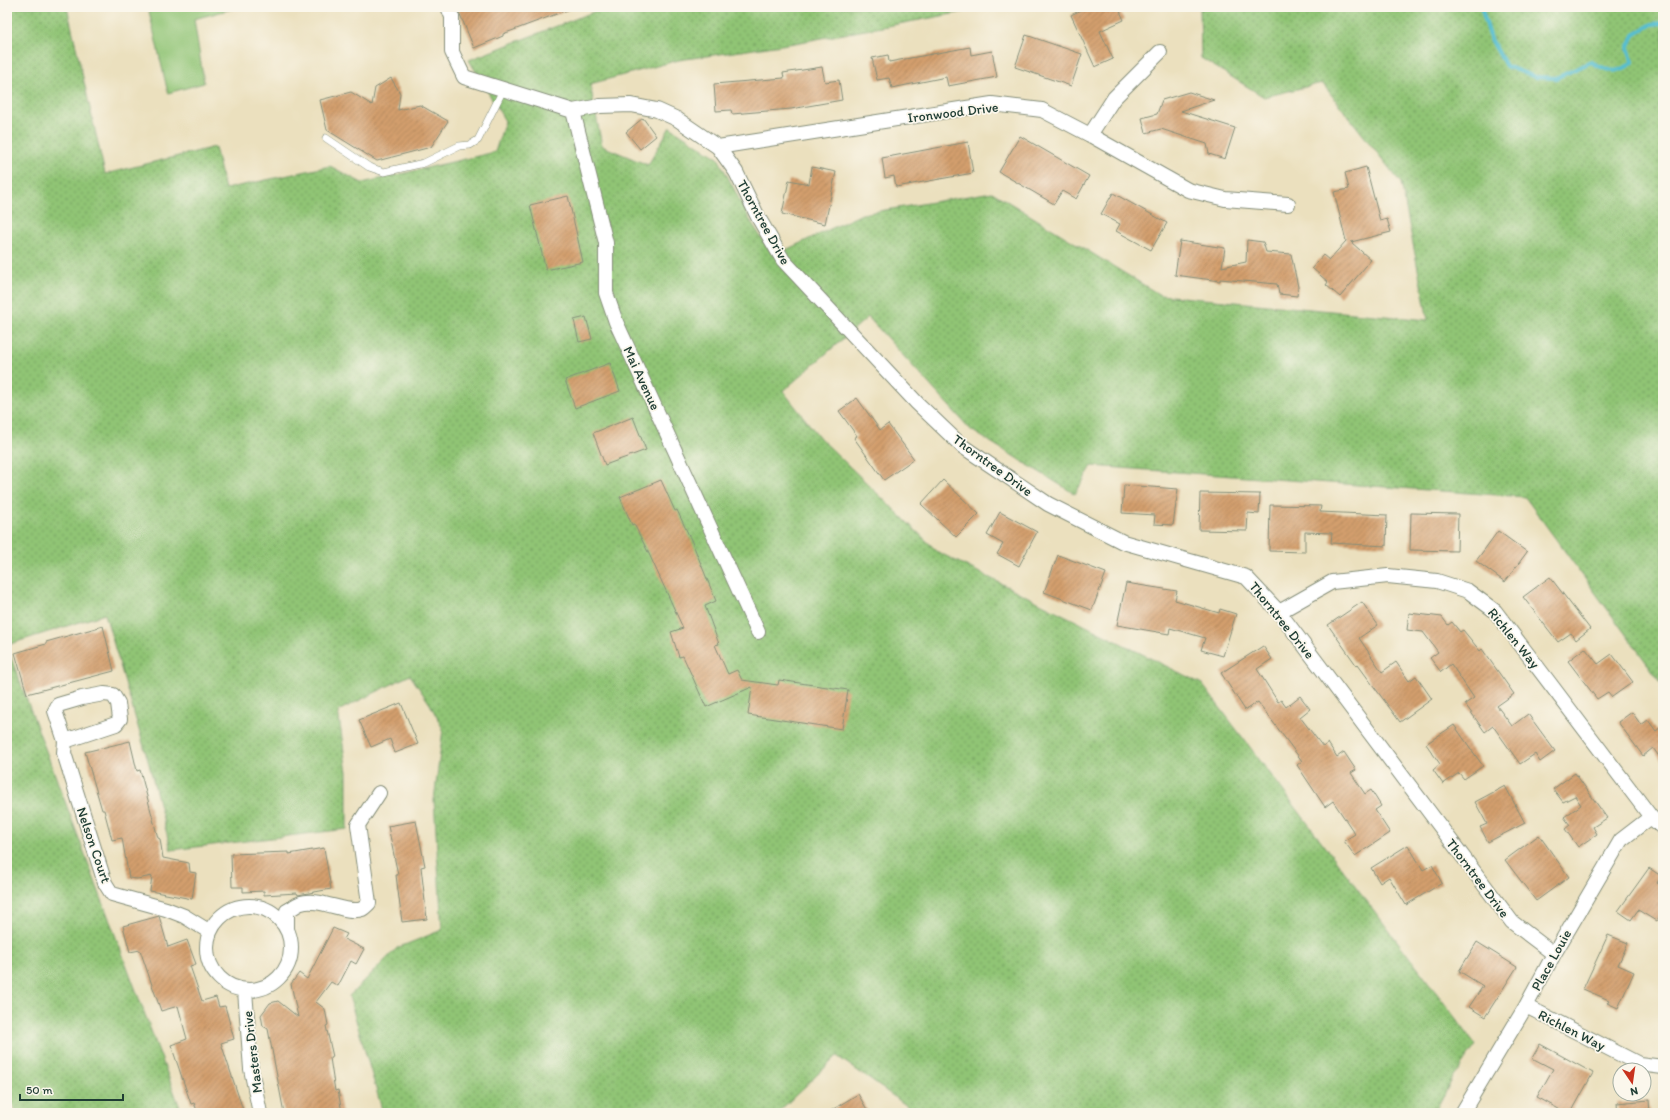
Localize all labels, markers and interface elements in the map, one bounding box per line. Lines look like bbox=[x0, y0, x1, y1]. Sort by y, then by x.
street label: Ironwood Drive bbox=[907, 98, 1000, 126]
street label: Thorntree Drive bbox=[733, 177, 794, 268]
street label: Mai Avenue bbox=[619, 343, 664, 413]
street label: Thorntree Drive bbox=[950, 431, 1036, 500]
street label: Thorntree Drive bbox=[1245, 578, 1318, 663]
street label: Richlen Way bbox=[1484, 605, 1544, 672]
street label: Nelson Court bbox=[73, 805, 114, 885]
street label: Thorntree Drive bbox=[1442, 835, 1513, 921]
street label: Place Louie bbox=[1528, 926, 1575, 994]
street label: Richlen Way bbox=[1535, 1006, 1609, 1055]
street label: Masters Drive bbox=[239, 1010, 266, 1094]
north arrow bbox=[1612, 1062, 1652, 1102]
scale bar bbox=[20, 1076, 123, 1102]
text: 50 m bbox=[26, 1083, 52, 1097]
text: N bbox=[1629, 1084, 1639, 1098]

